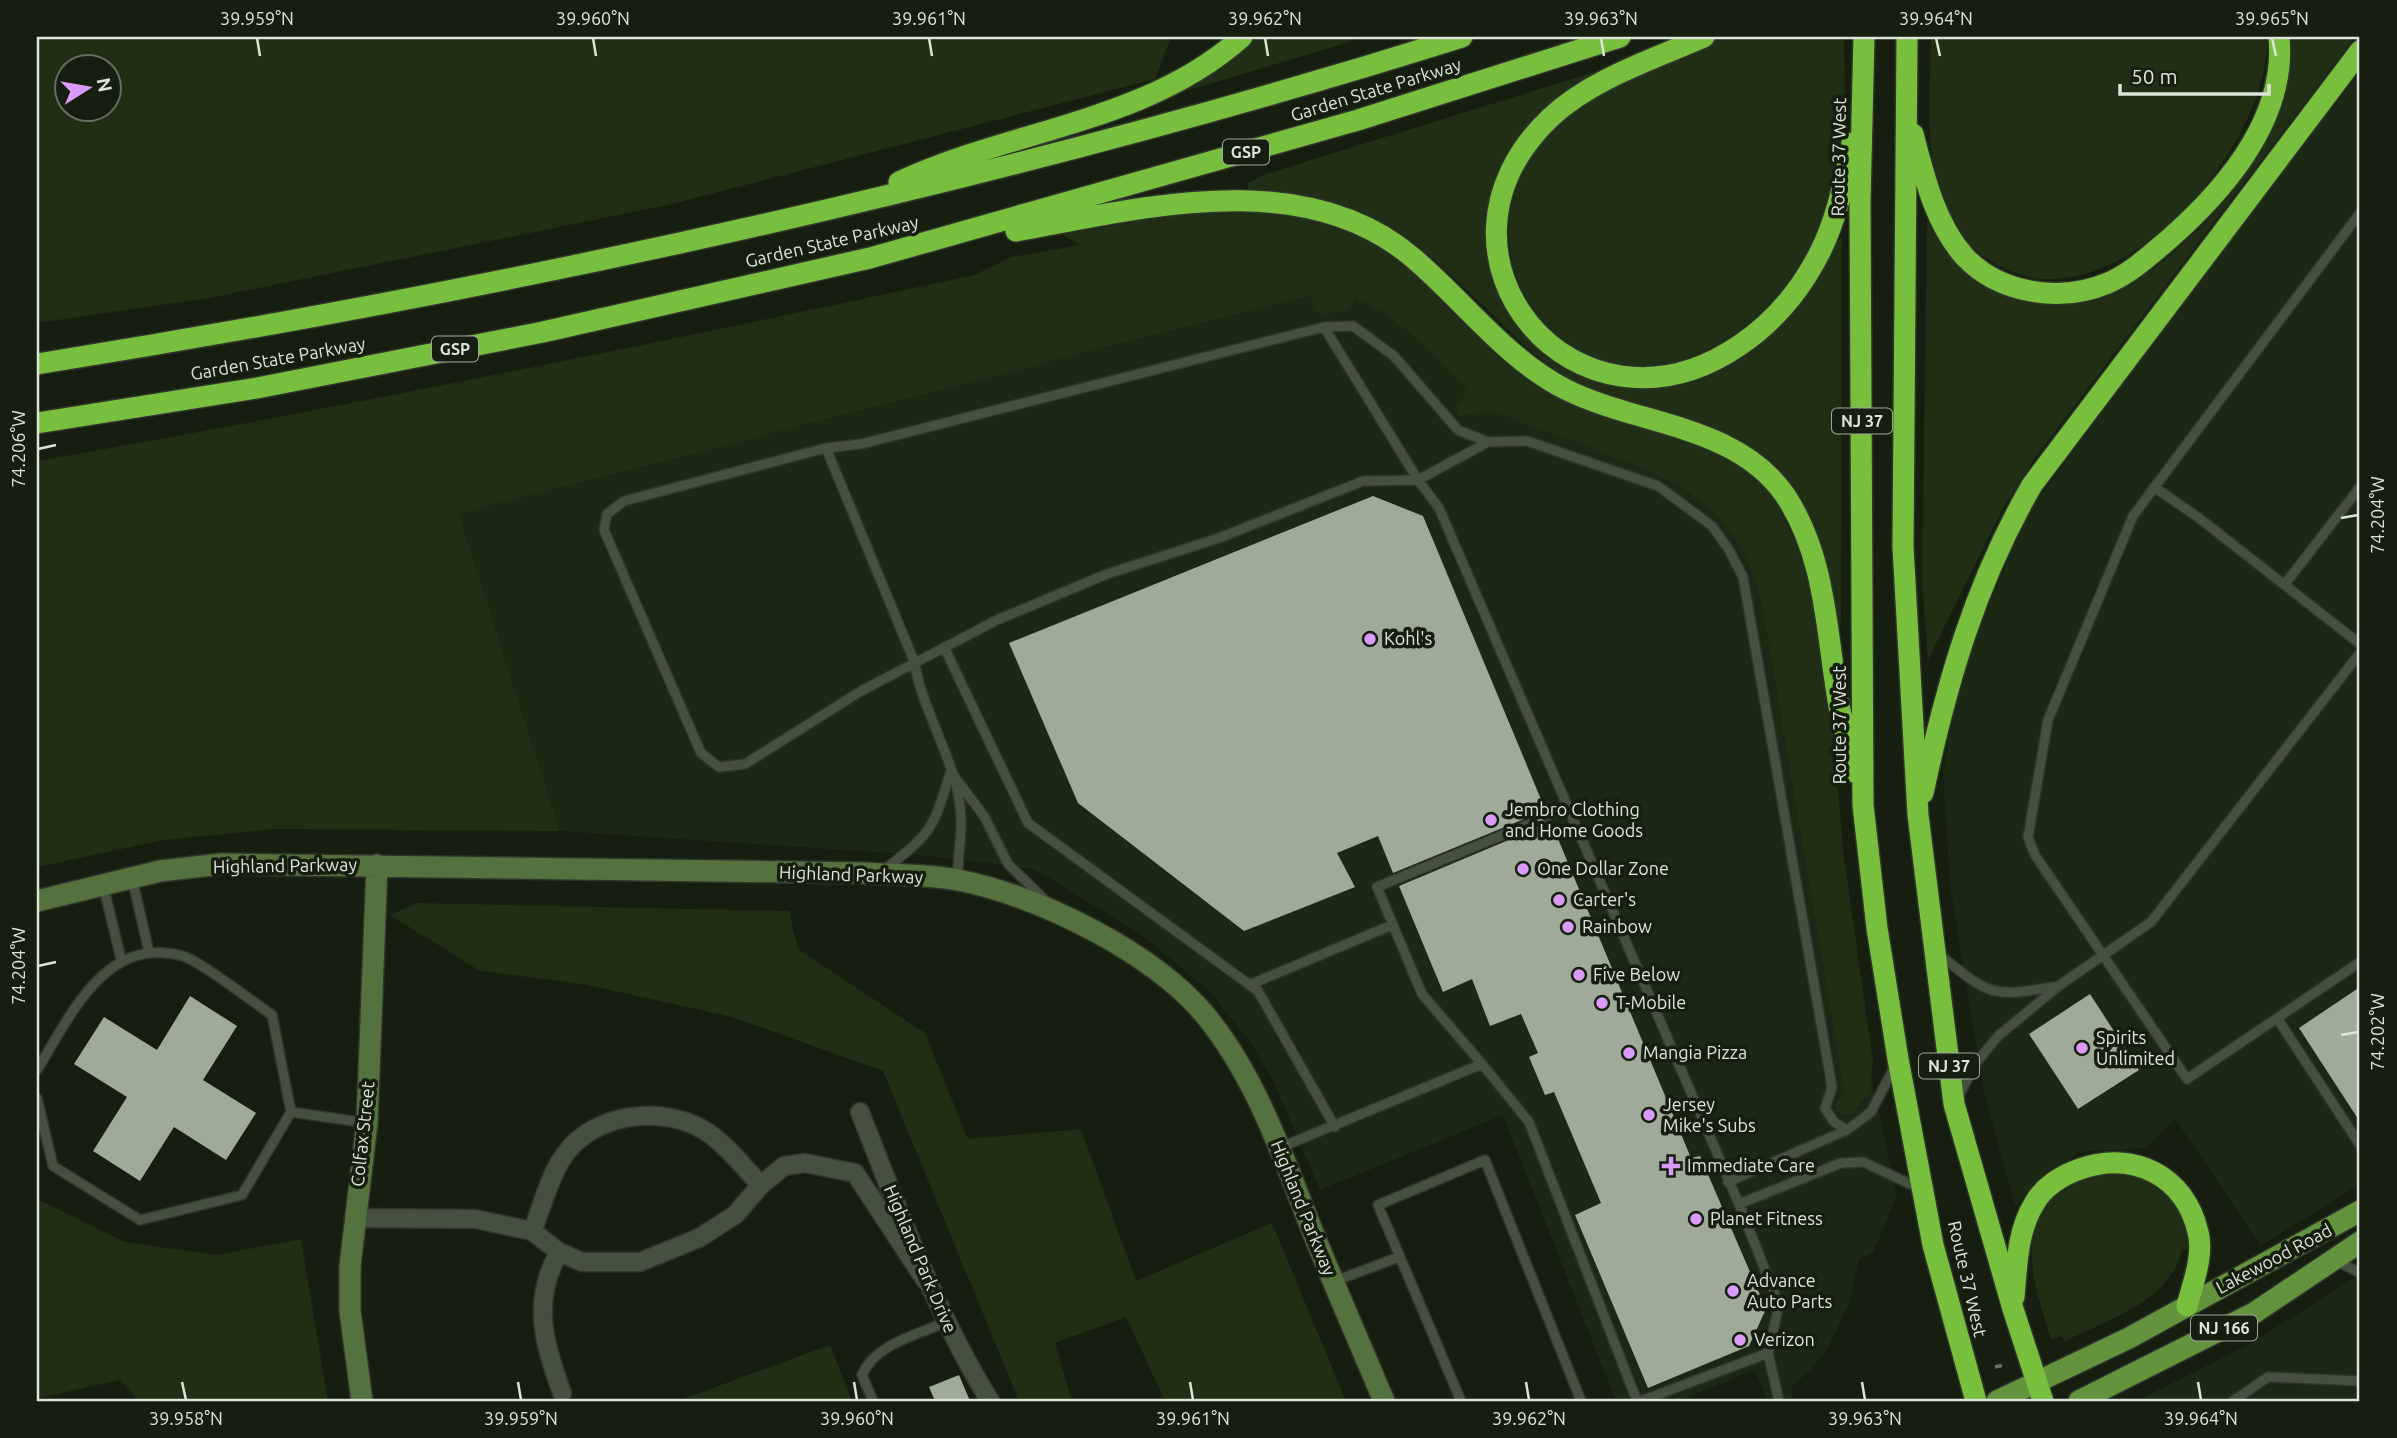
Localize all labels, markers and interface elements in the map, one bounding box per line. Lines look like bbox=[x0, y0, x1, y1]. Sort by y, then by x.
text: 39.959°N bbox=[220, 8, 294, 28]
text: 39.960°N bbox=[556, 8, 630, 28]
text: 39.961°N bbox=[892, 8, 966, 28]
text: 39.962°N bbox=[1228, 8, 1302, 28]
text: 39.963°N bbox=[1564, 8, 1638, 28]
text: 39.964°N bbox=[1899, 8, 1973, 28]
text: 39.965°N bbox=[2235, 8, 2309, 28]
north arrow bbox=[52, 52, 122, 122]
scale bar bbox=[2120, 52, 2269, 96]
street label: Garden State Parkway bbox=[1288, 53, 1464, 125]
text: 50 m bbox=[2131, 64, 2178, 88]
text: N bbox=[93, 76, 117, 94]
street label: Route 37 West bbox=[1827, 97, 1849, 217]
road number: GSP bbox=[1223, 140, 1269, 164]
street label: Garden State Parkway bbox=[743, 211, 921, 271]
street label: Garden State Parkway bbox=[189, 333, 367, 383]
road number: GSP bbox=[432, 336, 478, 362]
road number: NJ 37 bbox=[1832, 408, 1892, 434]
text: 74.206°W bbox=[8, 410, 28, 488]
text: 74.204°W bbox=[2367, 476, 2387, 554]
place label: Kohl's bbox=[1384, 628, 1433, 648]
marker: Kohl's bbox=[1362, 631, 1378, 647]
street label: Route 37 West bbox=[1829, 666, 1849, 784]
place label: Jembro Clothing and Home Goods bbox=[1505, 799, 1643, 840]
marker: Jembro Clothing and Home Goods bbox=[1483, 812, 1499, 828]
street label: Highland Parkway bbox=[213, 854, 358, 876]
place label: One Dollar Zone bbox=[1537, 858, 1669, 878]
street label: Highland Parkway bbox=[779, 861, 924, 887]
marker: One Dollar Zone bbox=[1515, 861, 1531, 877]
place label: Carter's bbox=[1573, 889, 1636, 909]
marker: Carter's bbox=[1551, 892, 1567, 908]
place label: Rainbow bbox=[1582, 916, 1652, 936]
marker: Rainbow bbox=[1560, 919, 1576, 935]
text: 74.204°W bbox=[8, 927, 28, 1005]
place label: Five Below bbox=[1593, 964, 1680, 984]
marker: Five Below bbox=[1571, 967, 1587, 983]
place label: T-Mobile bbox=[1616, 992, 1686, 1012]
text: 74.202°W bbox=[2367, 993, 2387, 1071]
marker: T-Mobile bbox=[1594, 995, 1610, 1011]
place label: Spirits Unlimited bbox=[2096, 1027, 2175, 1068]
marker: Spirits Unlimited bbox=[2074, 1040, 2090, 1056]
place label: Mangia Pizza bbox=[1643, 1042, 1747, 1062]
marker: Mangia Pizza bbox=[1621, 1045, 1637, 1061]
road number: NJ 37 bbox=[1919, 1054, 1979, 1078]
street label: Colfax Street bbox=[347, 1080, 377, 1188]
place label: Jersey Mike's Subs bbox=[1663, 1094, 1756, 1135]
marker: Jersey Mike's Subs bbox=[1641, 1107, 1657, 1123]
street label: Highland Parkway bbox=[1268, 1137, 1340, 1278]
place label: Immediate Care bbox=[1687, 1155, 1815, 1175]
marker: Immediate Care bbox=[1661, 1156, 1681, 1176]
street label: Highland Park Drive bbox=[881, 1182, 961, 1336]
place label: Planet Fitness bbox=[1710, 1208, 1823, 1228]
marker: Planet Fitness bbox=[1688, 1211, 1704, 1227]
street label: Route 37 West bbox=[1945, 1219, 1991, 1339]
street label: Lakewood Road bbox=[2212, 1219, 2335, 1297]
place label: Advance Auto Parts bbox=[1747, 1270, 1832, 1311]
marker: Advance Auto Parts bbox=[1725, 1283, 1741, 1299]
road number: NJ 166 bbox=[2191, 1316, 2257, 1340]
place label: Verizon bbox=[1754, 1329, 1815, 1349]
marker: Verizon bbox=[1732, 1332, 1748, 1348]
text: 39.958°N bbox=[149, 1408, 223, 1428]
text: 39.959°N bbox=[484, 1408, 558, 1428]
text: 39.960°N bbox=[820, 1408, 894, 1428]
text: 39.961°N bbox=[1156, 1408, 1230, 1428]
text: 39.962°N bbox=[1492, 1408, 1566, 1428]
text: 39.963°N bbox=[1828, 1408, 1902, 1428]
text: 39.964°N bbox=[2164, 1408, 2238, 1428]

